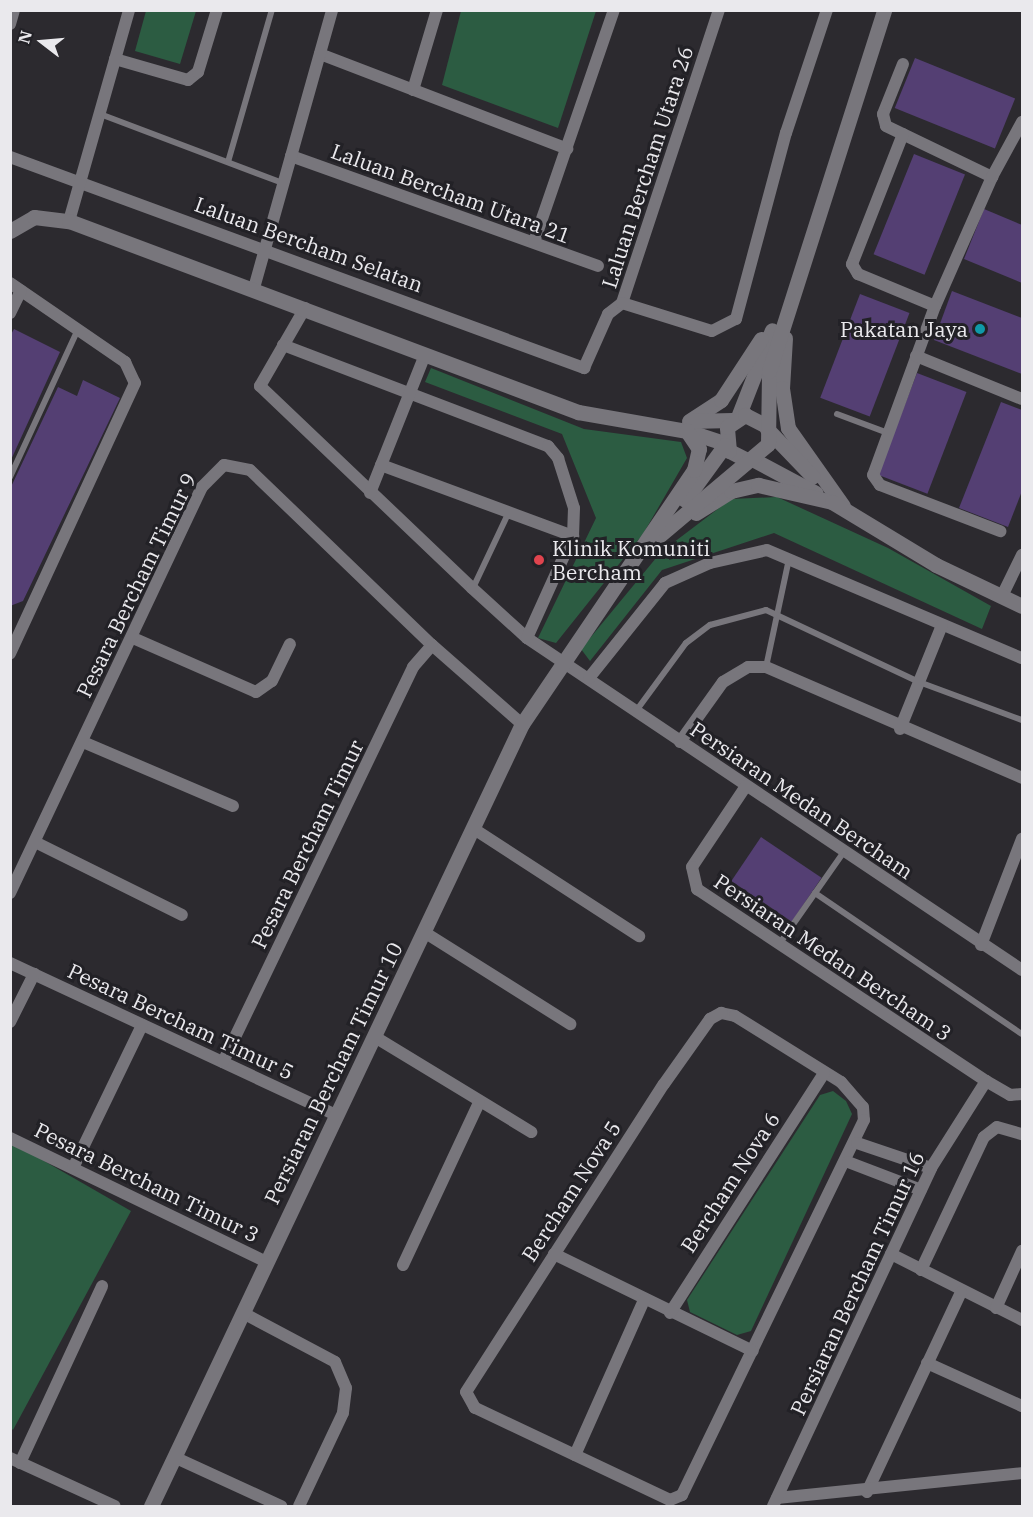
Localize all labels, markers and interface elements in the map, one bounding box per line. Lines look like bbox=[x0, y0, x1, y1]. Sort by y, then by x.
north arrow bbox=[12, 12, 72, 72]
text: N bbox=[13, 28, 36, 46]
street label: Laluan Bercham Utara 26 bbox=[596, 43, 698, 291]
street label: Laluan Bercham Utara 21 bbox=[328, 138, 574, 248]
street label: Laluan Bercham Selatan bbox=[191, 191, 427, 297]
place label: Pakatan Jaya bbox=[840, 316, 968, 342]
marker: Pakatan Jaya bbox=[973, 322, 987, 336]
street label: Pesara Bercham Timur 9 bbox=[71, 469, 201, 701]
place label: Klinik Komuniti Bercham bbox=[552, 535, 710, 585]
marker: Klinik Komuniti Bercham bbox=[530, 551, 548, 569]
street label: Persiaran Medan Bercham bbox=[686, 716, 918, 884]
street label: Pesara Bercham Timur bbox=[246, 736, 368, 952]
street label: Persiaran Medan Bercham 3 bbox=[710, 868, 956, 1046]
street label: Persiaran Bercham Timur 10 bbox=[258, 938, 408, 1208]
street label: Pesara Bercham Timur 5 bbox=[64, 958, 298, 1084]
street label: Bercham Nova 6 bbox=[675, 1107, 785, 1257]
street label: Bercham Nova 5 bbox=[516, 1116, 626, 1266]
street label: Pesara Bercham Timur 3 bbox=[31, 1117, 263, 1247]
street label: Persiaran Bercham Timur 16 bbox=[785, 1147, 929, 1419]

